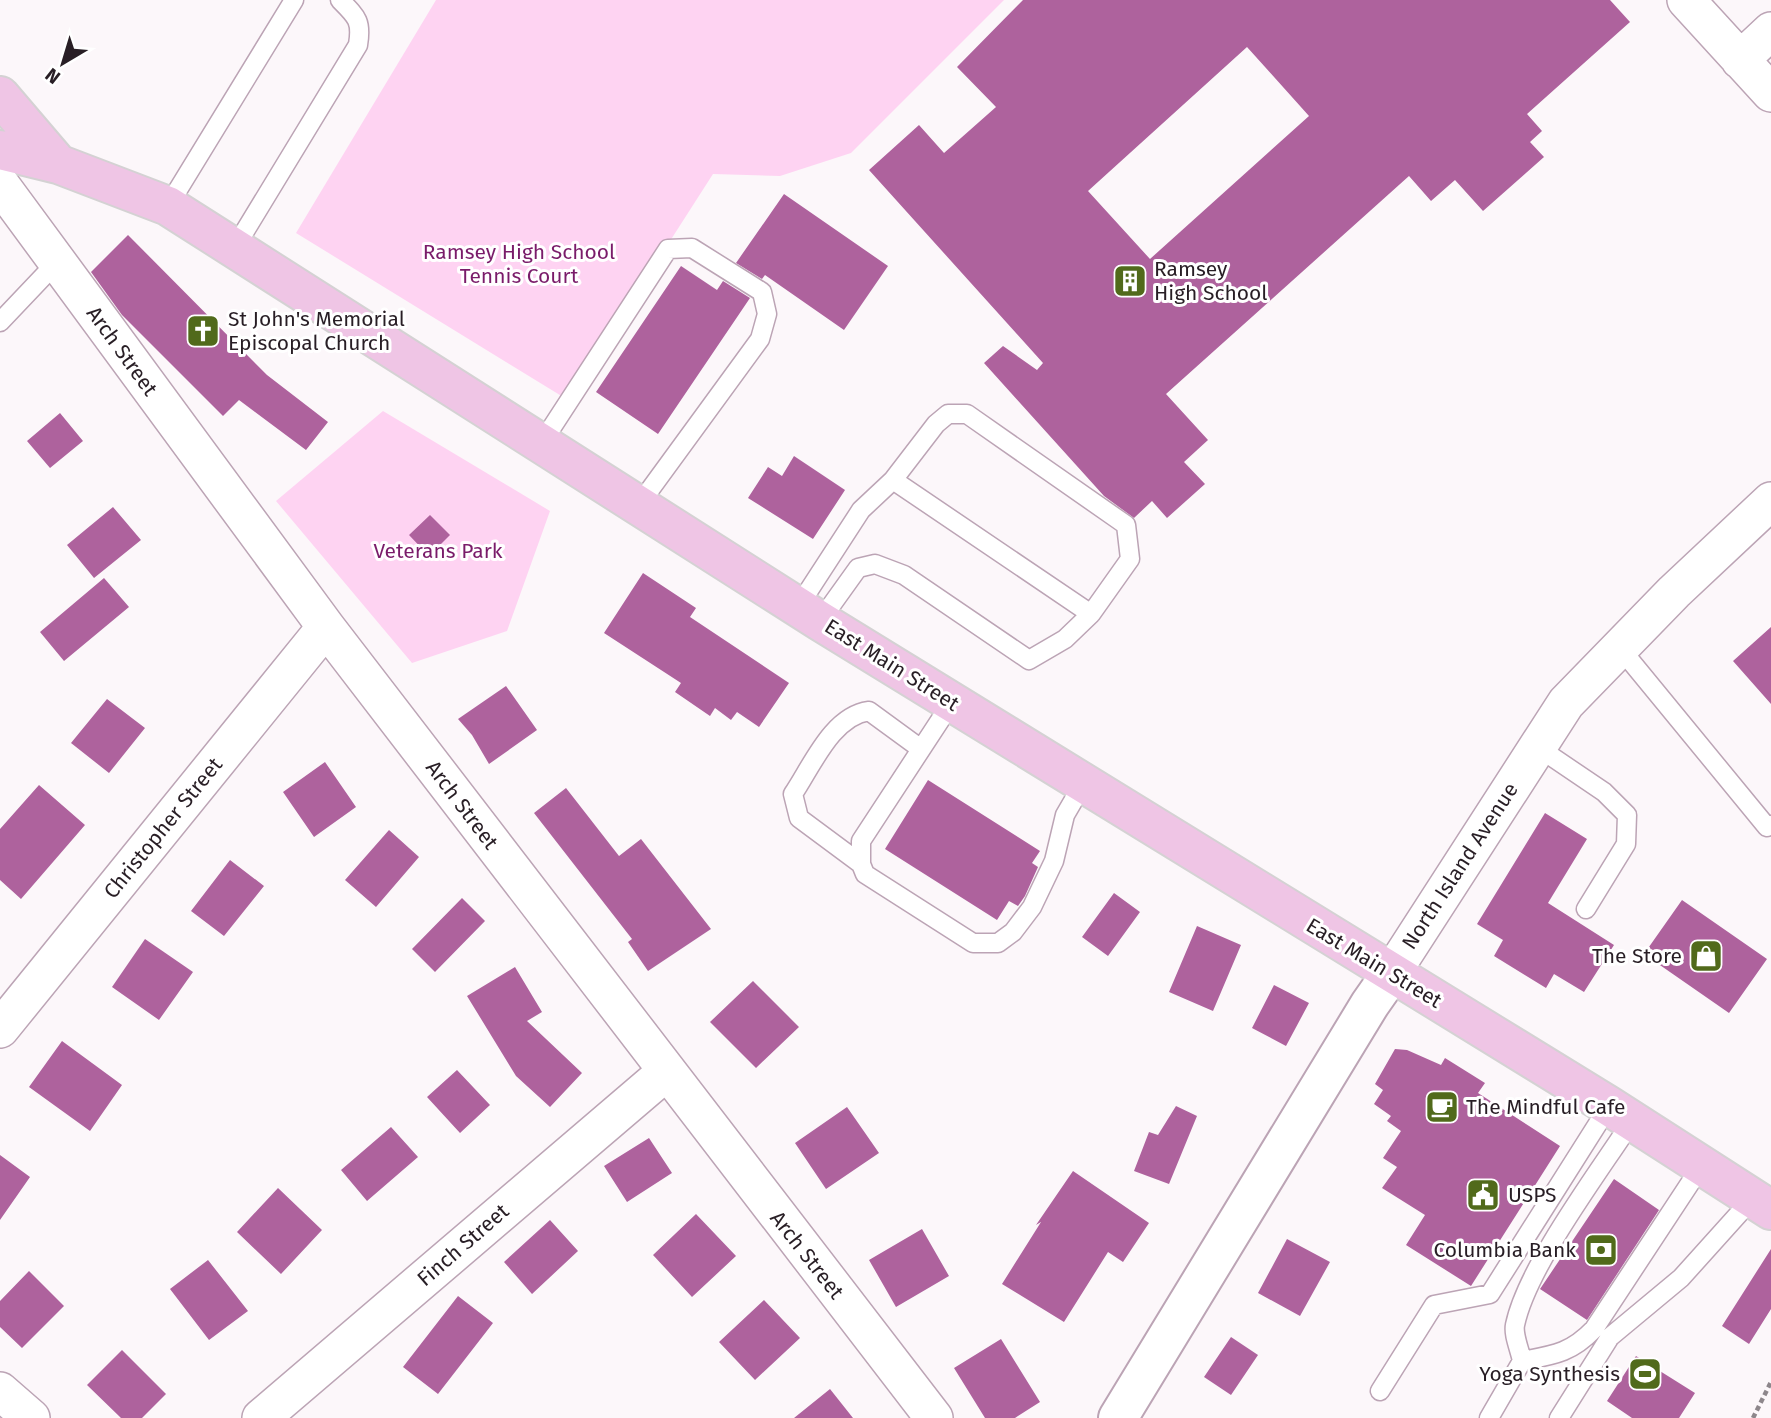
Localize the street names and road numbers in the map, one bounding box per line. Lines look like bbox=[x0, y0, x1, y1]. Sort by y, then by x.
street label: Arch Street bbox=[81, 301, 163, 401]
street label: East Main Street bbox=[820, 613, 964, 717]
street label: Christopher Street bbox=[98, 752, 228, 904]
street label: Arch Street bbox=[420, 755, 504, 855]
street label: North Island Avenue bbox=[1396, 778, 1524, 954]
street label: East Main Street bbox=[1301, 912, 1447, 1014]
street label: Finch Street bbox=[412, 1198, 514, 1292]
street label: Arch Street bbox=[765, 1206, 850, 1304]

